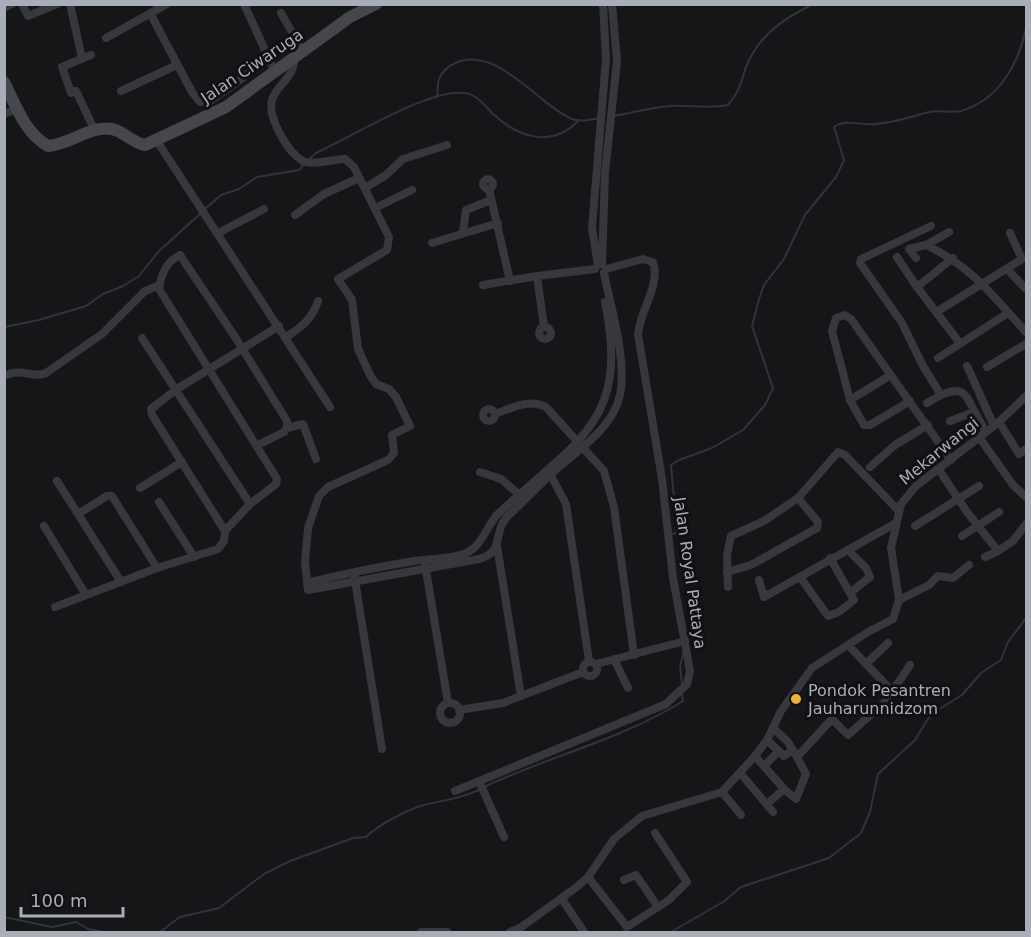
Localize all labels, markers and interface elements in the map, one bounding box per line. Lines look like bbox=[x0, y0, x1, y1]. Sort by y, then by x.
street label: Jalan Ciwaruga bbox=[196, 25, 307, 108]
street label: Mekarwangi bbox=[895, 413, 983, 489]
street label: Jalan Royal Pattaya bbox=[670, 495, 710, 650]
place label: Pondok Pesantren Jauharunnidzom bbox=[807, 681, 951, 718]
marker: Pondok Pesantren Jauharunnidzom bbox=[789, 692, 803, 706]
scale bar bbox=[21, 880, 123, 918]
text: 100 m bbox=[30, 890, 88, 911]

